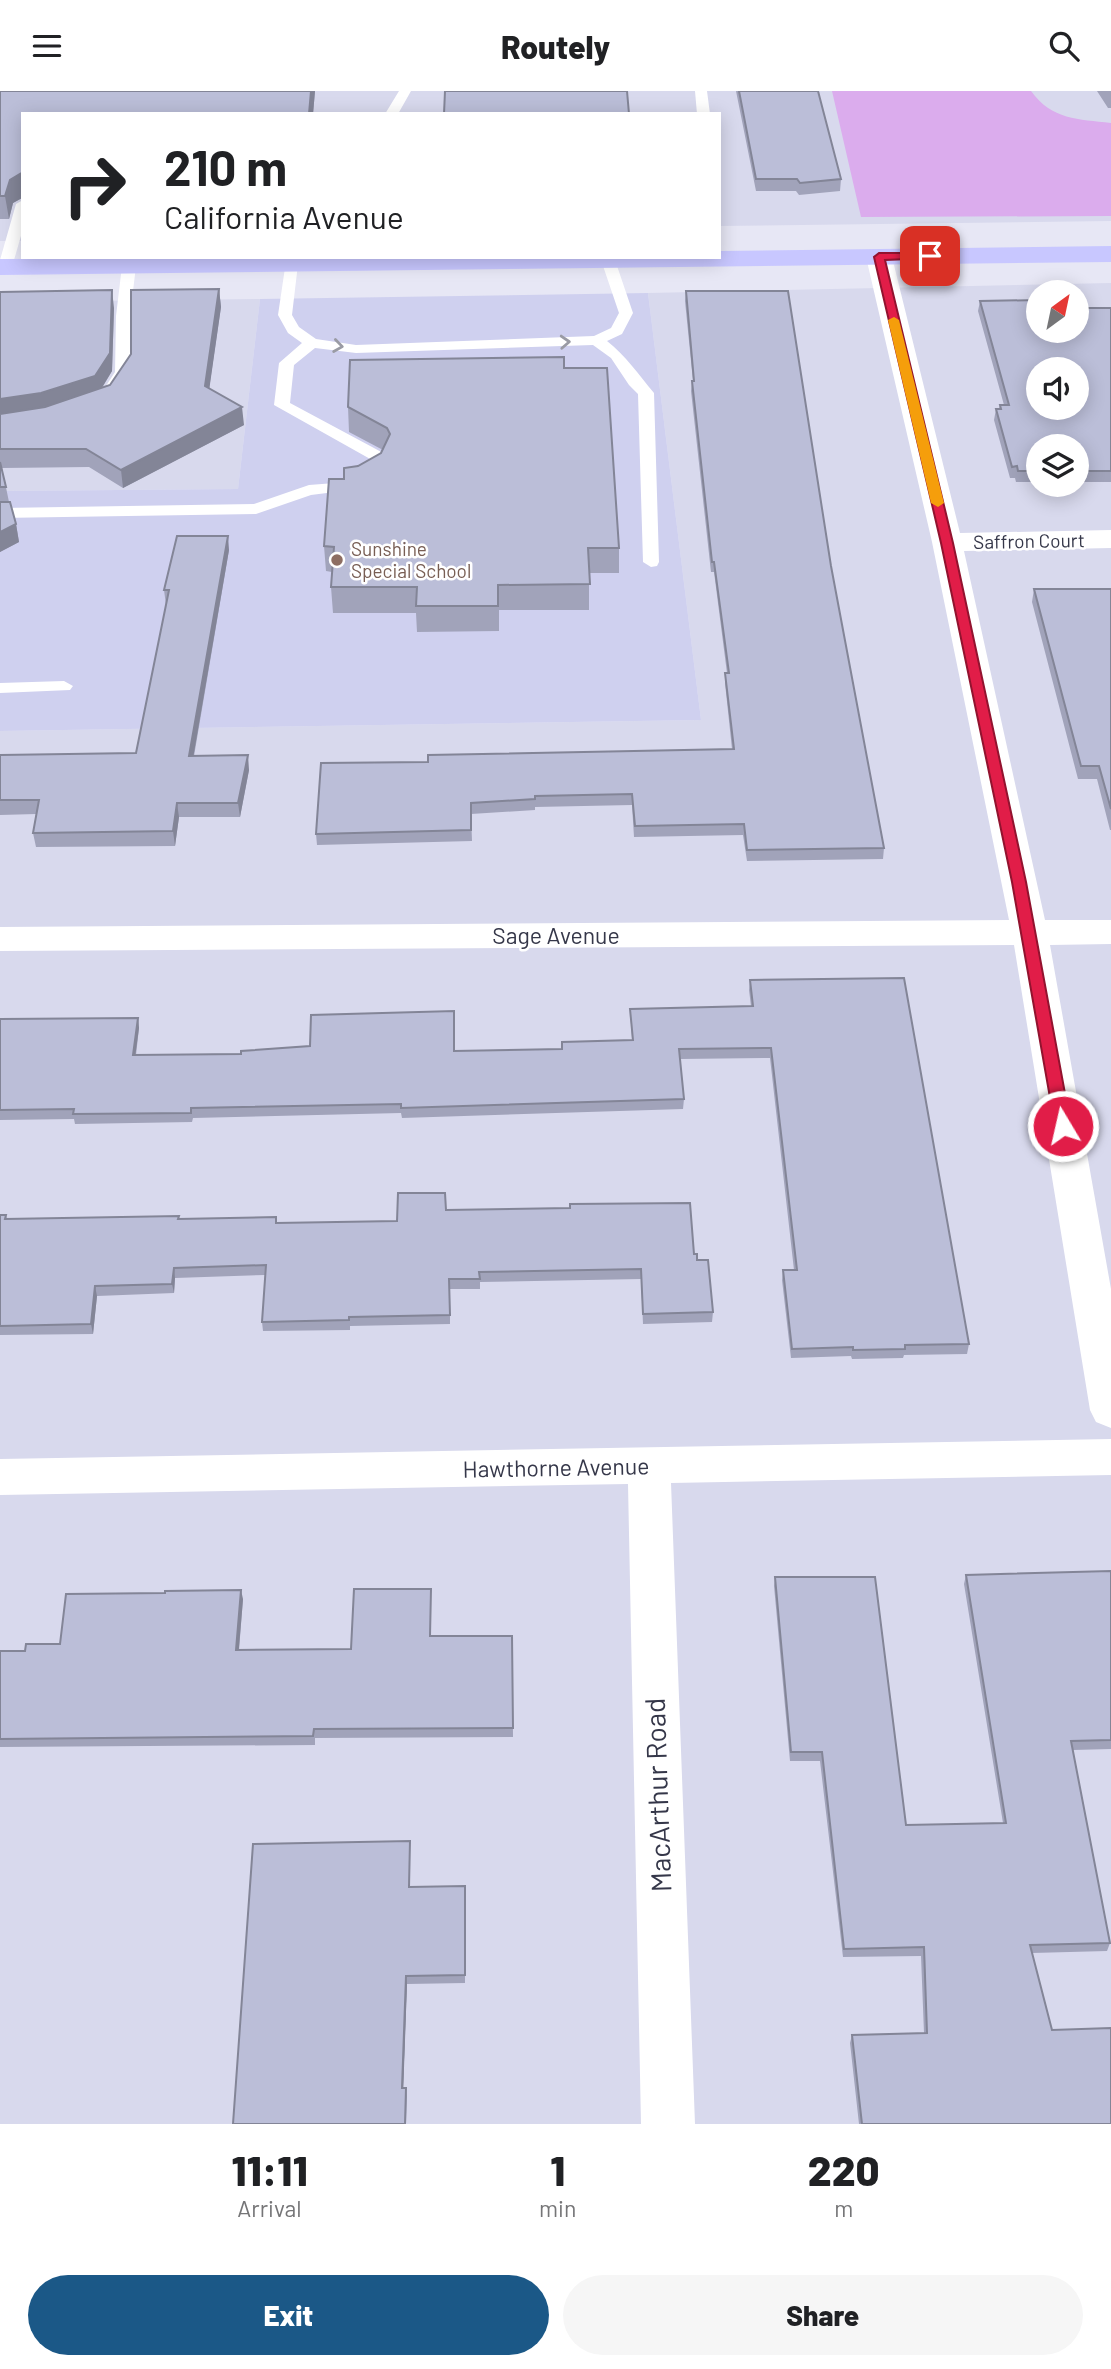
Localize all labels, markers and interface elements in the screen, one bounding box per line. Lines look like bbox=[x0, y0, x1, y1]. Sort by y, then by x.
icon: menu bbox=[28, 27, 66, 65]
text: Routely bbox=[501, 27, 610, 65]
icon: search bbox=[1045, 27, 1083, 65]
text: 210 m bbox=[164, 137, 287, 196]
icon: right bbox=[49, 140, 140, 231]
text: California Avenue bbox=[164, 197, 404, 235]
pin bbox=[900, 226, 960, 286]
icon: arrive bbox=[911, 237, 949, 275]
north arrow bbox=[1026, 280, 1088, 343]
map controls bbox=[1026, 280, 1089, 497]
one-way arrow bbox=[560, 335, 571, 350]
one-way arrow bbox=[332, 339, 344, 354]
button: sound bbox=[1026, 357, 1089, 420]
button: layers bbox=[1026, 434, 1089, 497]
street label: Saffron Court bbox=[973, 528, 1085, 553]
place label: Sunshine Special School bbox=[351, 537, 471, 582]
marker: Sunshine Special School bbox=[329, 552, 345, 568]
street label: Sage Avenue bbox=[492, 921, 620, 949]
position arrow bbox=[1026, 1089, 1100, 1163]
street label: Hawthorne Avenue bbox=[462, 1451, 650, 1483]
street label: MacArthur Road bbox=[637, 1697, 677, 1893]
text: 11:11 bbox=[231, 2144, 308, 2194]
text: 1 bbox=[550, 2144, 565, 2194]
text: 220 bbox=[808, 2144, 880, 2194]
text: Arrival bbox=[237, 2194, 302, 2222]
text: min bbox=[539, 2194, 576, 2222]
text: m bbox=[834, 2194, 853, 2222]
button: Exit bbox=[28, 2275, 549, 2355]
button: Share bbox=[563, 2275, 1083, 2355]

